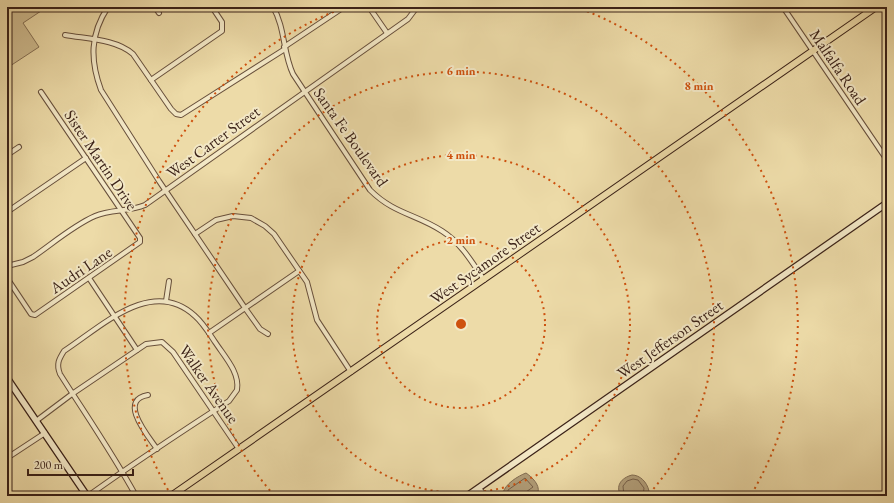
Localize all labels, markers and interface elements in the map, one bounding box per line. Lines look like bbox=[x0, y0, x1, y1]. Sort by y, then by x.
street label: Malfalfa Road bbox=[805, 25, 872, 110]
text: 6 min bbox=[446, 63, 476, 79]
text: 8 min bbox=[684, 78, 714, 94]
street label: Santa Fe Boulevard bbox=[309, 83, 394, 191]
street label: West Carter Street bbox=[162, 101, 264, 183]
street label: Sister Martin Drive bbox=[60, 106, 142, 214]
text: 4 min bbox=[446, 147, 476, 163]
street label: West Sycamore Street bbox=[426, 217, 544, 309]
text: 2 min bbox=[446, 232, 476, 248]
street label: Audri Lane bbox=[45, 242, 116, 299]
street label: West Jefferson Street bbox=[613, 295, 727, 383]
centre of rings bbox=[454, 317, 468, 331]
street label: Walker Avenue bbox=[174, 341, 244, 427]
scale bar bbox=[28, 451, 133, 477]
text: 200 m bbox=[34, 457, 64, 473]

